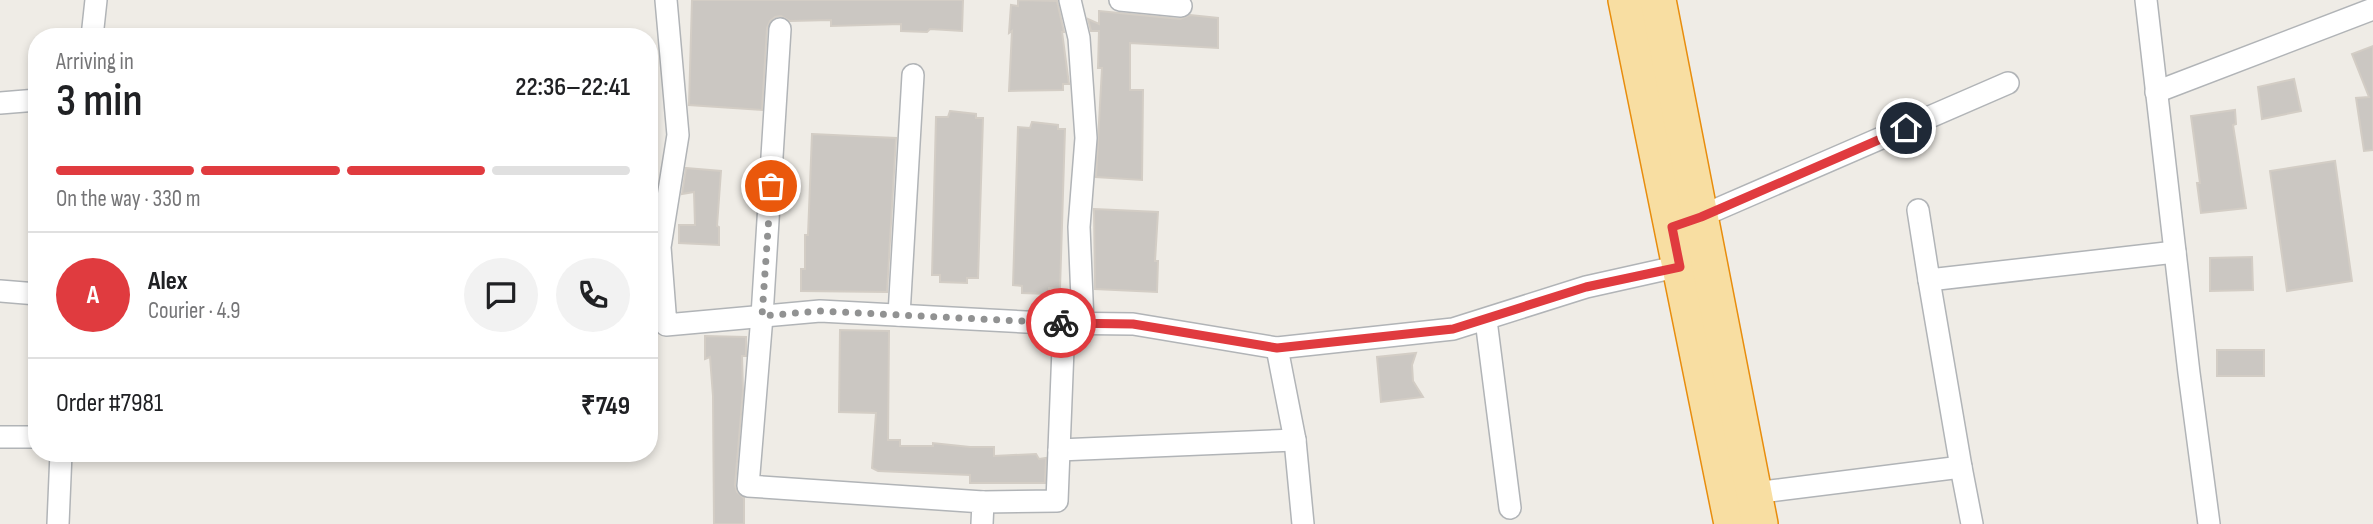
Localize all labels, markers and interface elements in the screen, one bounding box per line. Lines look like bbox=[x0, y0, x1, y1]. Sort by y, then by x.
text: Arriving in bbox=[56, 48, 134, 76]
text: 22:36–22:41 bbox=[515, 72, 630, 103]
text: 3 min bbox=[56, 74, 143, 129]
pin bbox=[1876, 98, 1936, 158]
icon: home bbox=[1887, 109, 1925, 147]
pin bbox=[741, 156, 801, 216]
icon: bag bbox=[752, 167, 790, 205]
text: On the way · 330 m bbox=[56, 185, 201, 213]
button: chat bbox=[464, 258, 538, 332]
button: phone bbox=[556, 258, 630, 332]
text: Alex bbox=[148, 266, 188, 297]
text: A bbox=[87, 280, 99, 311]
courier bbox=[1026, 288, 1096, 358]
text: Courier · 4.9 bbox=[148, 297, 240, 325]
icon: bike bbox=[1042, 304, 1080, 342]
text: Order #7981 bbox=[56, 388, 163, 419]
text: ₹749 bbox=[581, 391, 630, 422]

